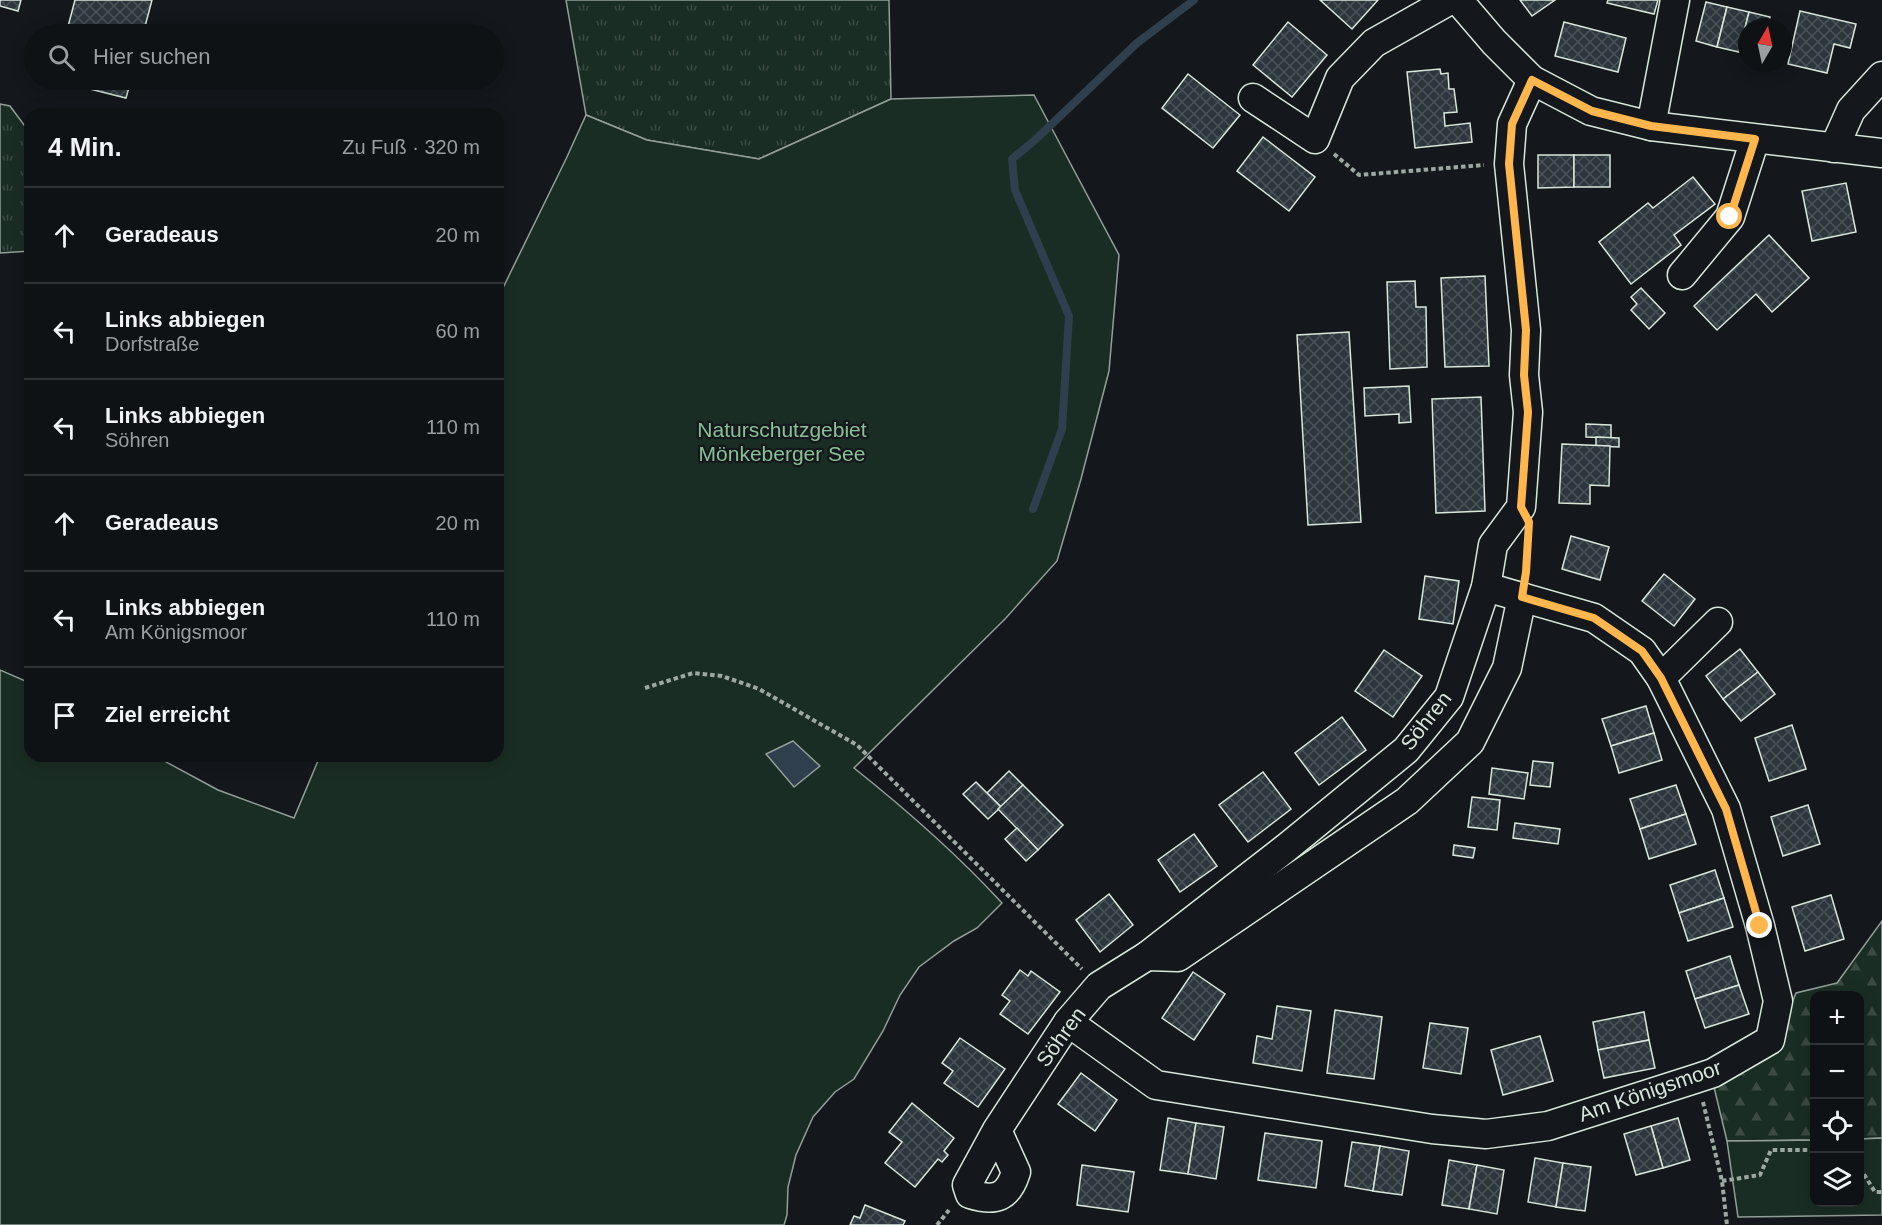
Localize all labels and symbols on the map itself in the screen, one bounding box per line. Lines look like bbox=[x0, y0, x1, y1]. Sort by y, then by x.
north arrow bbox=[1738, 18, 1792, 72]
route start bbox=[1716, 203, 1742, 229]
park label: Naturschutzgebiet Mönkeberger See bbox=[697, 418, 867, 465]
street label: Söhren bbox=[1396, 687, 1456, 754]
route end bbox=[1746, 912, 1772, 938]
street label: Söhren bbox=[1031, 1003, 1090, 1071]
street label: Am Königsmoor bbox=[1575, 1055, 1724, 1126]

